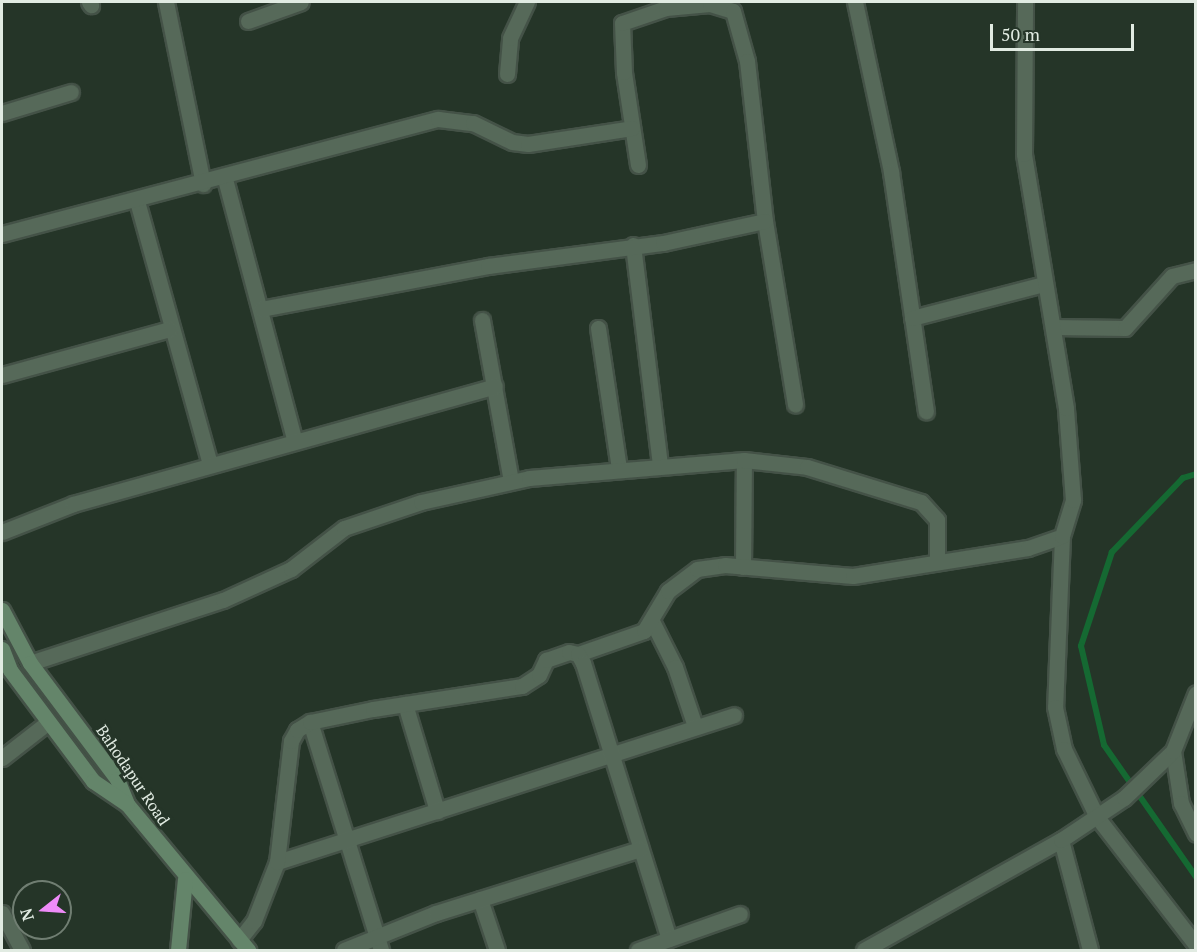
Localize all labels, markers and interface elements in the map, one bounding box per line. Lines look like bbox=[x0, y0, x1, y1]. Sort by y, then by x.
scale bar bbox=[993, 12, 1137, 50]
text: 50 m bbox=[1001, 22, 1040, 46]
street label: Bahodapur Road bbox=[92, 721, 174, 829]
north arrow bbox=[12, 880, 72, 940]
text: N bbox=[14, 906, 39, 924]

